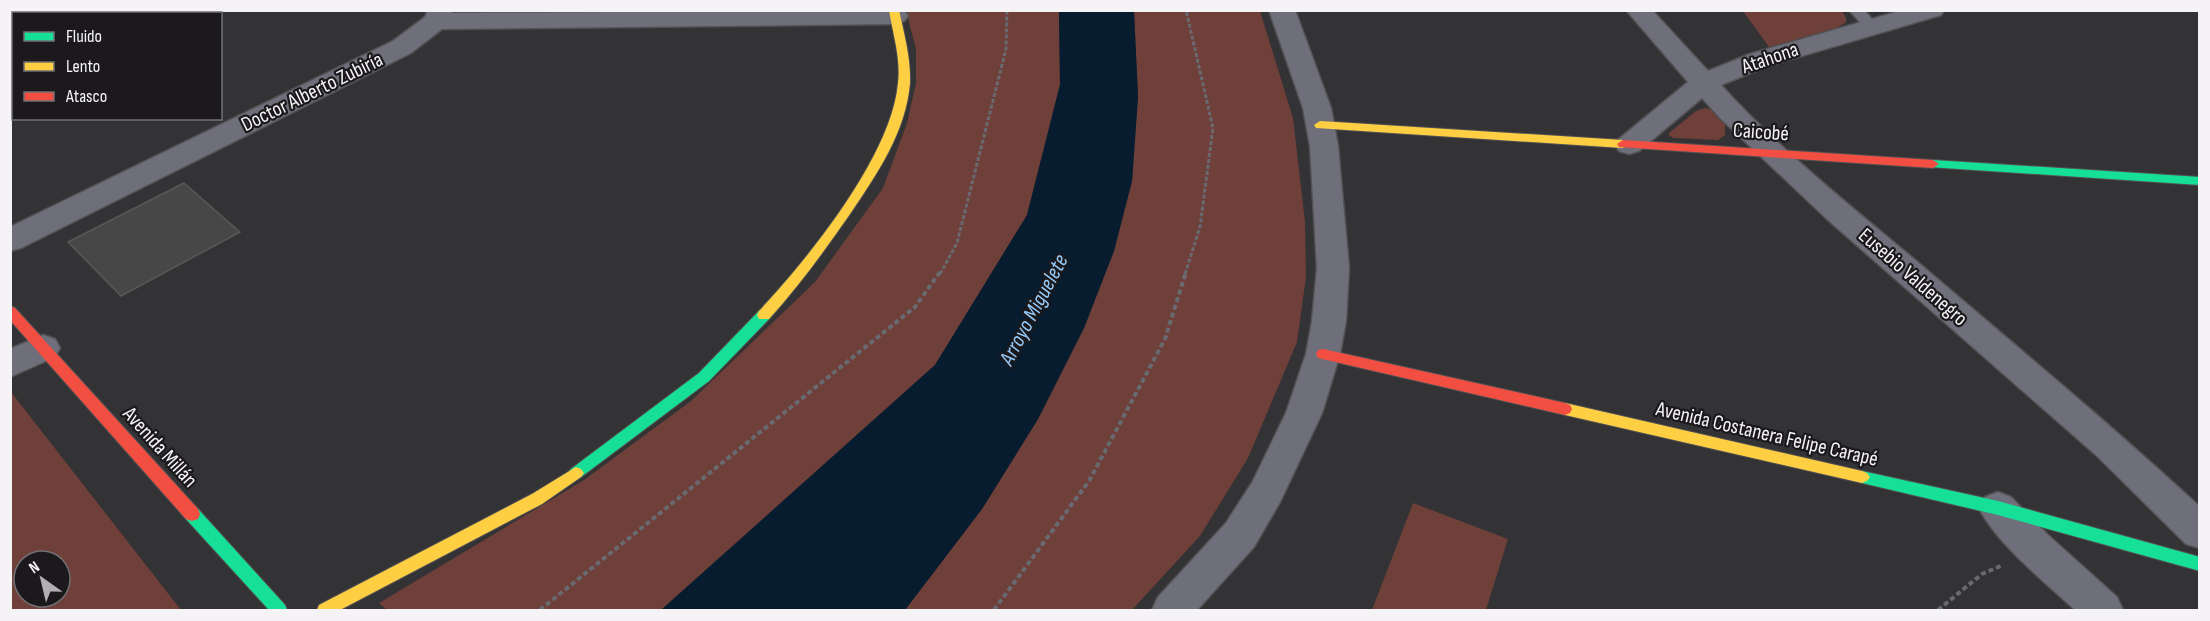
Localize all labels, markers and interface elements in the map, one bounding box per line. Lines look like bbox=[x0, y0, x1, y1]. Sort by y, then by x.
legend bbox=[12, 12, 222, 120]
text: Fluido bbox=[66, 26, 102, 47]
street label: Atahona bbox=[1737, 37, 1802, 80]
street label: Doctor Alberto Zubiría bbox=[237, 47, 387, 137]
text: Lento bbox=[66, 56, 100, 77]
text: Atasco bbox=[65, 86, 107, 107]
street label: Caicobé bbox=[1732, 118, 1790, 146]
street label: Eusebio Valdenegro bbox=[1853, 223, 1973, 331]
water label: Arroyo Miguelete bbox=[993, 250, 1075, 371]
street label: Avenida Costanera Felipe Carapé bbox=[1653, 396, 1880, 472]
street label: Avenida Millán bbox=[117, 401, 203, 492]
north arrow bbox=[12, 549, 72, 609]
text: N bbox=[26, 558, 43, 578]

